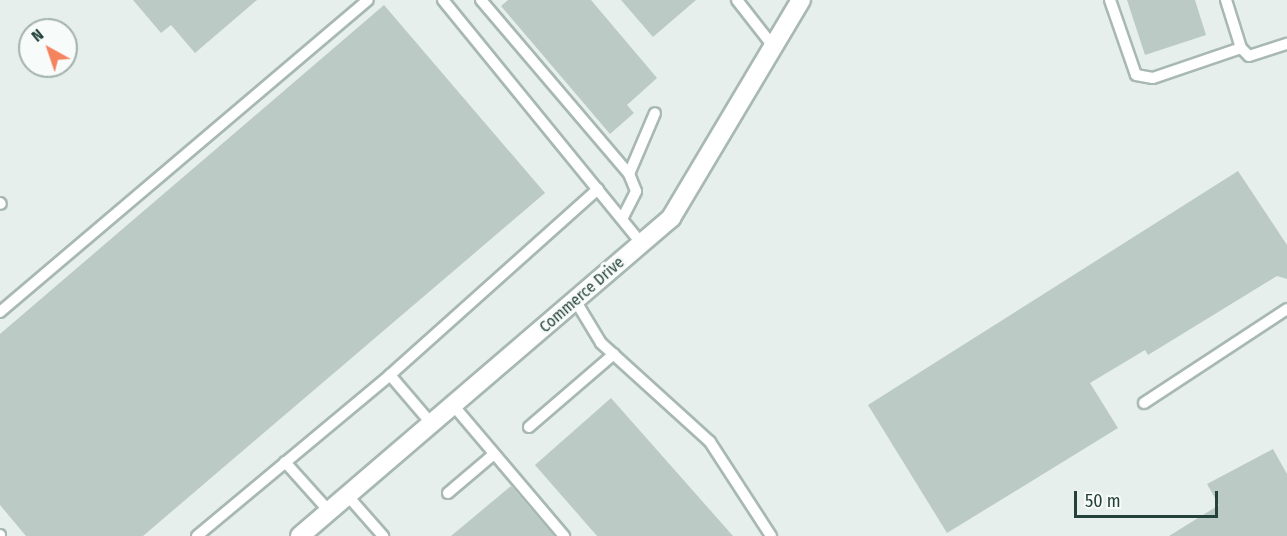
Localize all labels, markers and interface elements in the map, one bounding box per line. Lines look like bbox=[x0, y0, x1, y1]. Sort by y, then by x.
north arrow bbox=[18, 18, 78, 78]
text: N bbox=[28, 25, 47, 46]
street label: Commerce Drive bbox=[536, 253, 628, 337]
scale bar bbox=[1077, 479, 1221, 517]
text: 50 m bbox=[1085, 490, 1121, 512]

